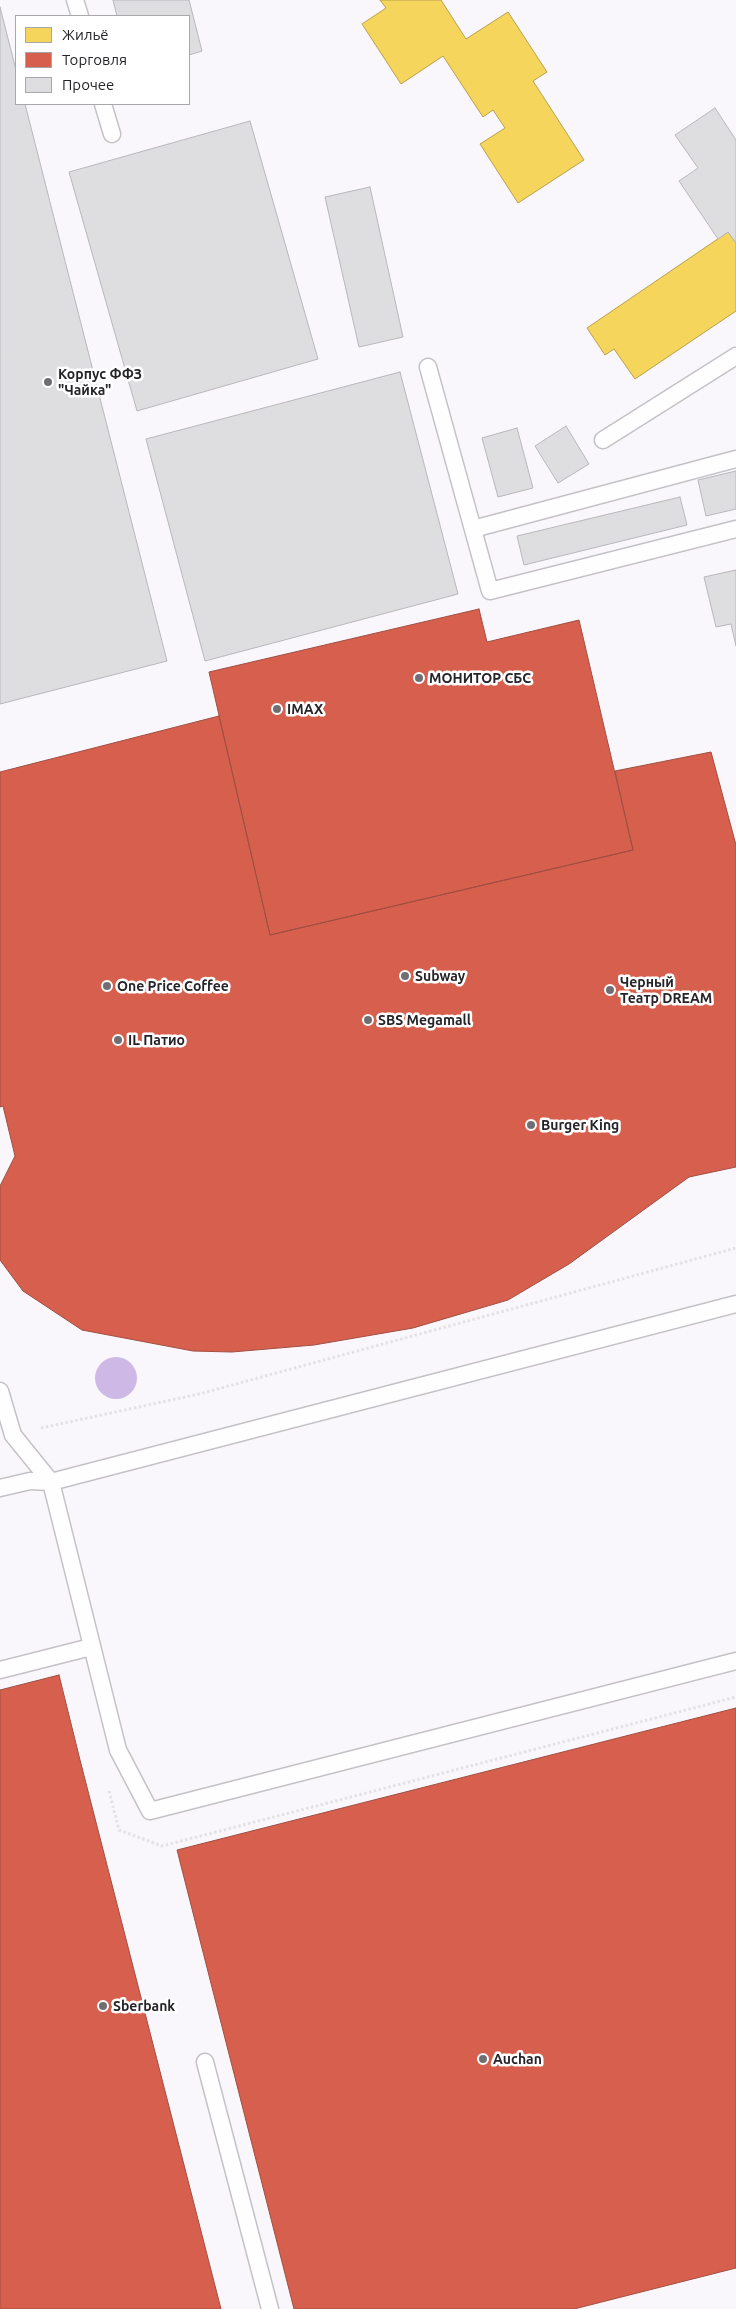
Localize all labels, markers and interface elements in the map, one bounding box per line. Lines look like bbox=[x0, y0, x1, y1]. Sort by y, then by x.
legend bbox=[15, 15, 190, 105]
text: Жильё bbox=[62, 26, 109, 43]
text: Торговля bbox=[62, 51, 127, 68]
text: Прочее bbox=[62, 76, 114, 93]
place label: Корпус ФФЗ "Чайка" bbox=[58, 366, 142, 398]
marker: Корпус ФФЗ "Чайка" bbox=[42, 376, 54, 388]
place label: МОНИТОР СБС bbox=[429, 670, 531, 686]
marker: МОНИТОР СБС bbox=[413, 672, 425, 684]
place label: IMAX bbox=[287, 701, 323, 717]
marker: IMAX bbox=[271, 703, 283, 715]
place label: Subway bbox=[415, 968, 465, 984]
marker: Subway bbox=[399, 970, 411, 982]
place label: Черный Театр DREAM bbox=[620, 974, 712, 1006]
place label: One Price Coffee bbox=[117, 978, 229, 994]
marker: One Price Coffee bbox=[101, 980, 113, 992]
marker: Черный Театр DREAM bbox=[604, 984, 616, 996]
place label: SBS Megamall bbox=[378, 1012, 471, 1028]
marker: SBS Megamall bbox=[362, 1014, 374, 1026]
place label: IL Патио bbox=[128, 1032, 185, 1048]
marker: IL Патио bbox=[112, 1034, 124, 1046]
place label: Burger King bbox=[541, 1117, 619, 1133]
marker: Burger King bbox=[525, 1119, 537, 1131]
place label: Sberbank bbox=[113, 1998, 175, 2014]
marker: Sberbank bbox=[97, 2000, 109, 2012]
place label: Auchan bbox=[493, 2051, 542, 2067]
marker: Auchan bbox=[477, 2053, 489, 2065]

